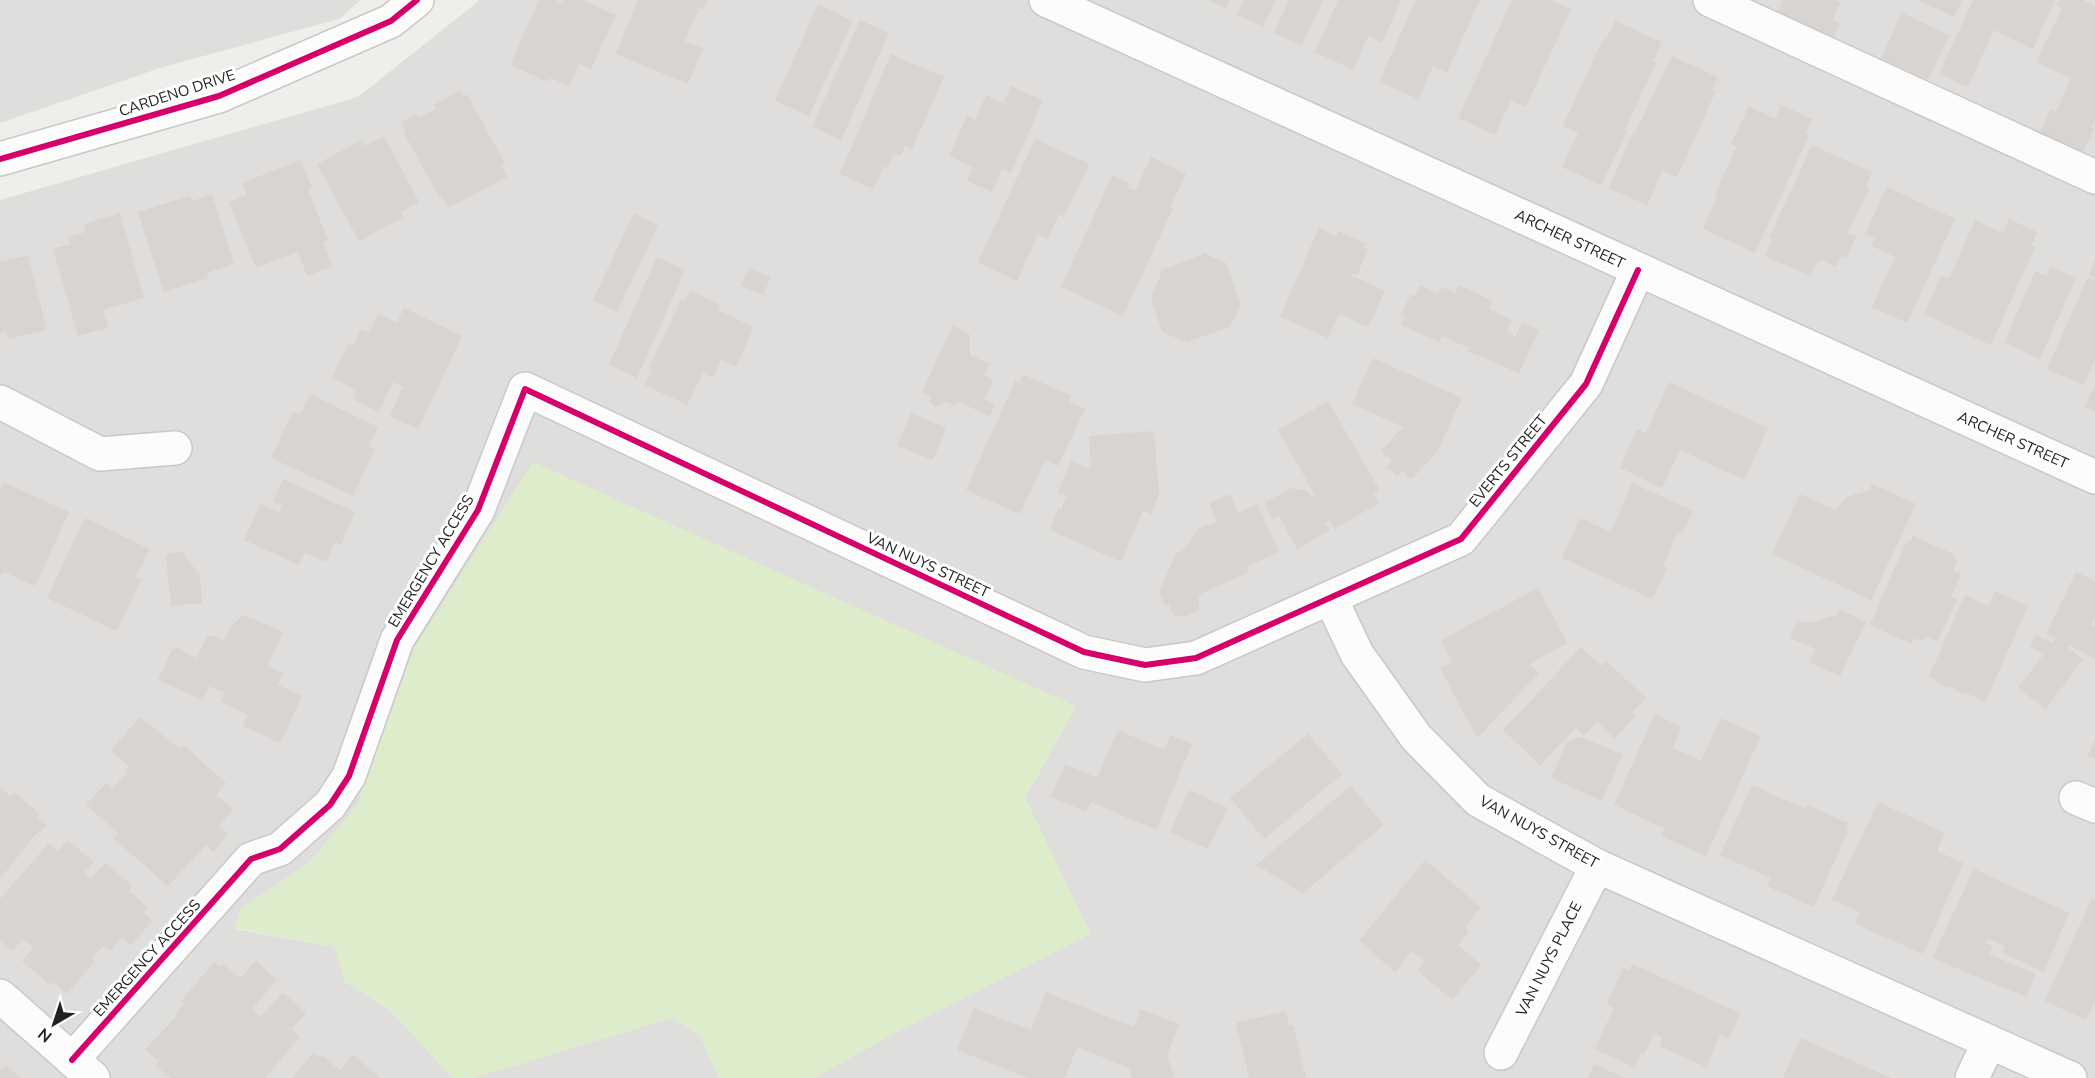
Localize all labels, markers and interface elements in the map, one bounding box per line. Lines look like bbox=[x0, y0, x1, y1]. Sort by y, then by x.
street label: CARDENO DRIVE bbox=[116, 65, 238, 121]
street label: ARCHER STREET bbox=[1512, 205, 1628, 273]
street label: ARCHER STREET bbox=[1954, 407, 2072, 473]
street label: EVERTS STREET bbox=[1464, 411, 1552, 511]
street label: EMERGENCY ACCESS bbox=[383, 491, 479, 631]
street label: VAN NUYS STREET bbox=[862, 527, 993, 602]
street label: VAN NUYS STREET bbox=[1475, 790, 1602, 873]
street label: EMERGENCY ACCESS bbox=[89, 895, 205, 1021]
street label: VAN NUYS PLACE bbox=[1511, 898, 1587, 1021]
north arrow bbox=[24, 994, 84, 1054]
text: N bbox=[34, 1023, 57, 1047]

